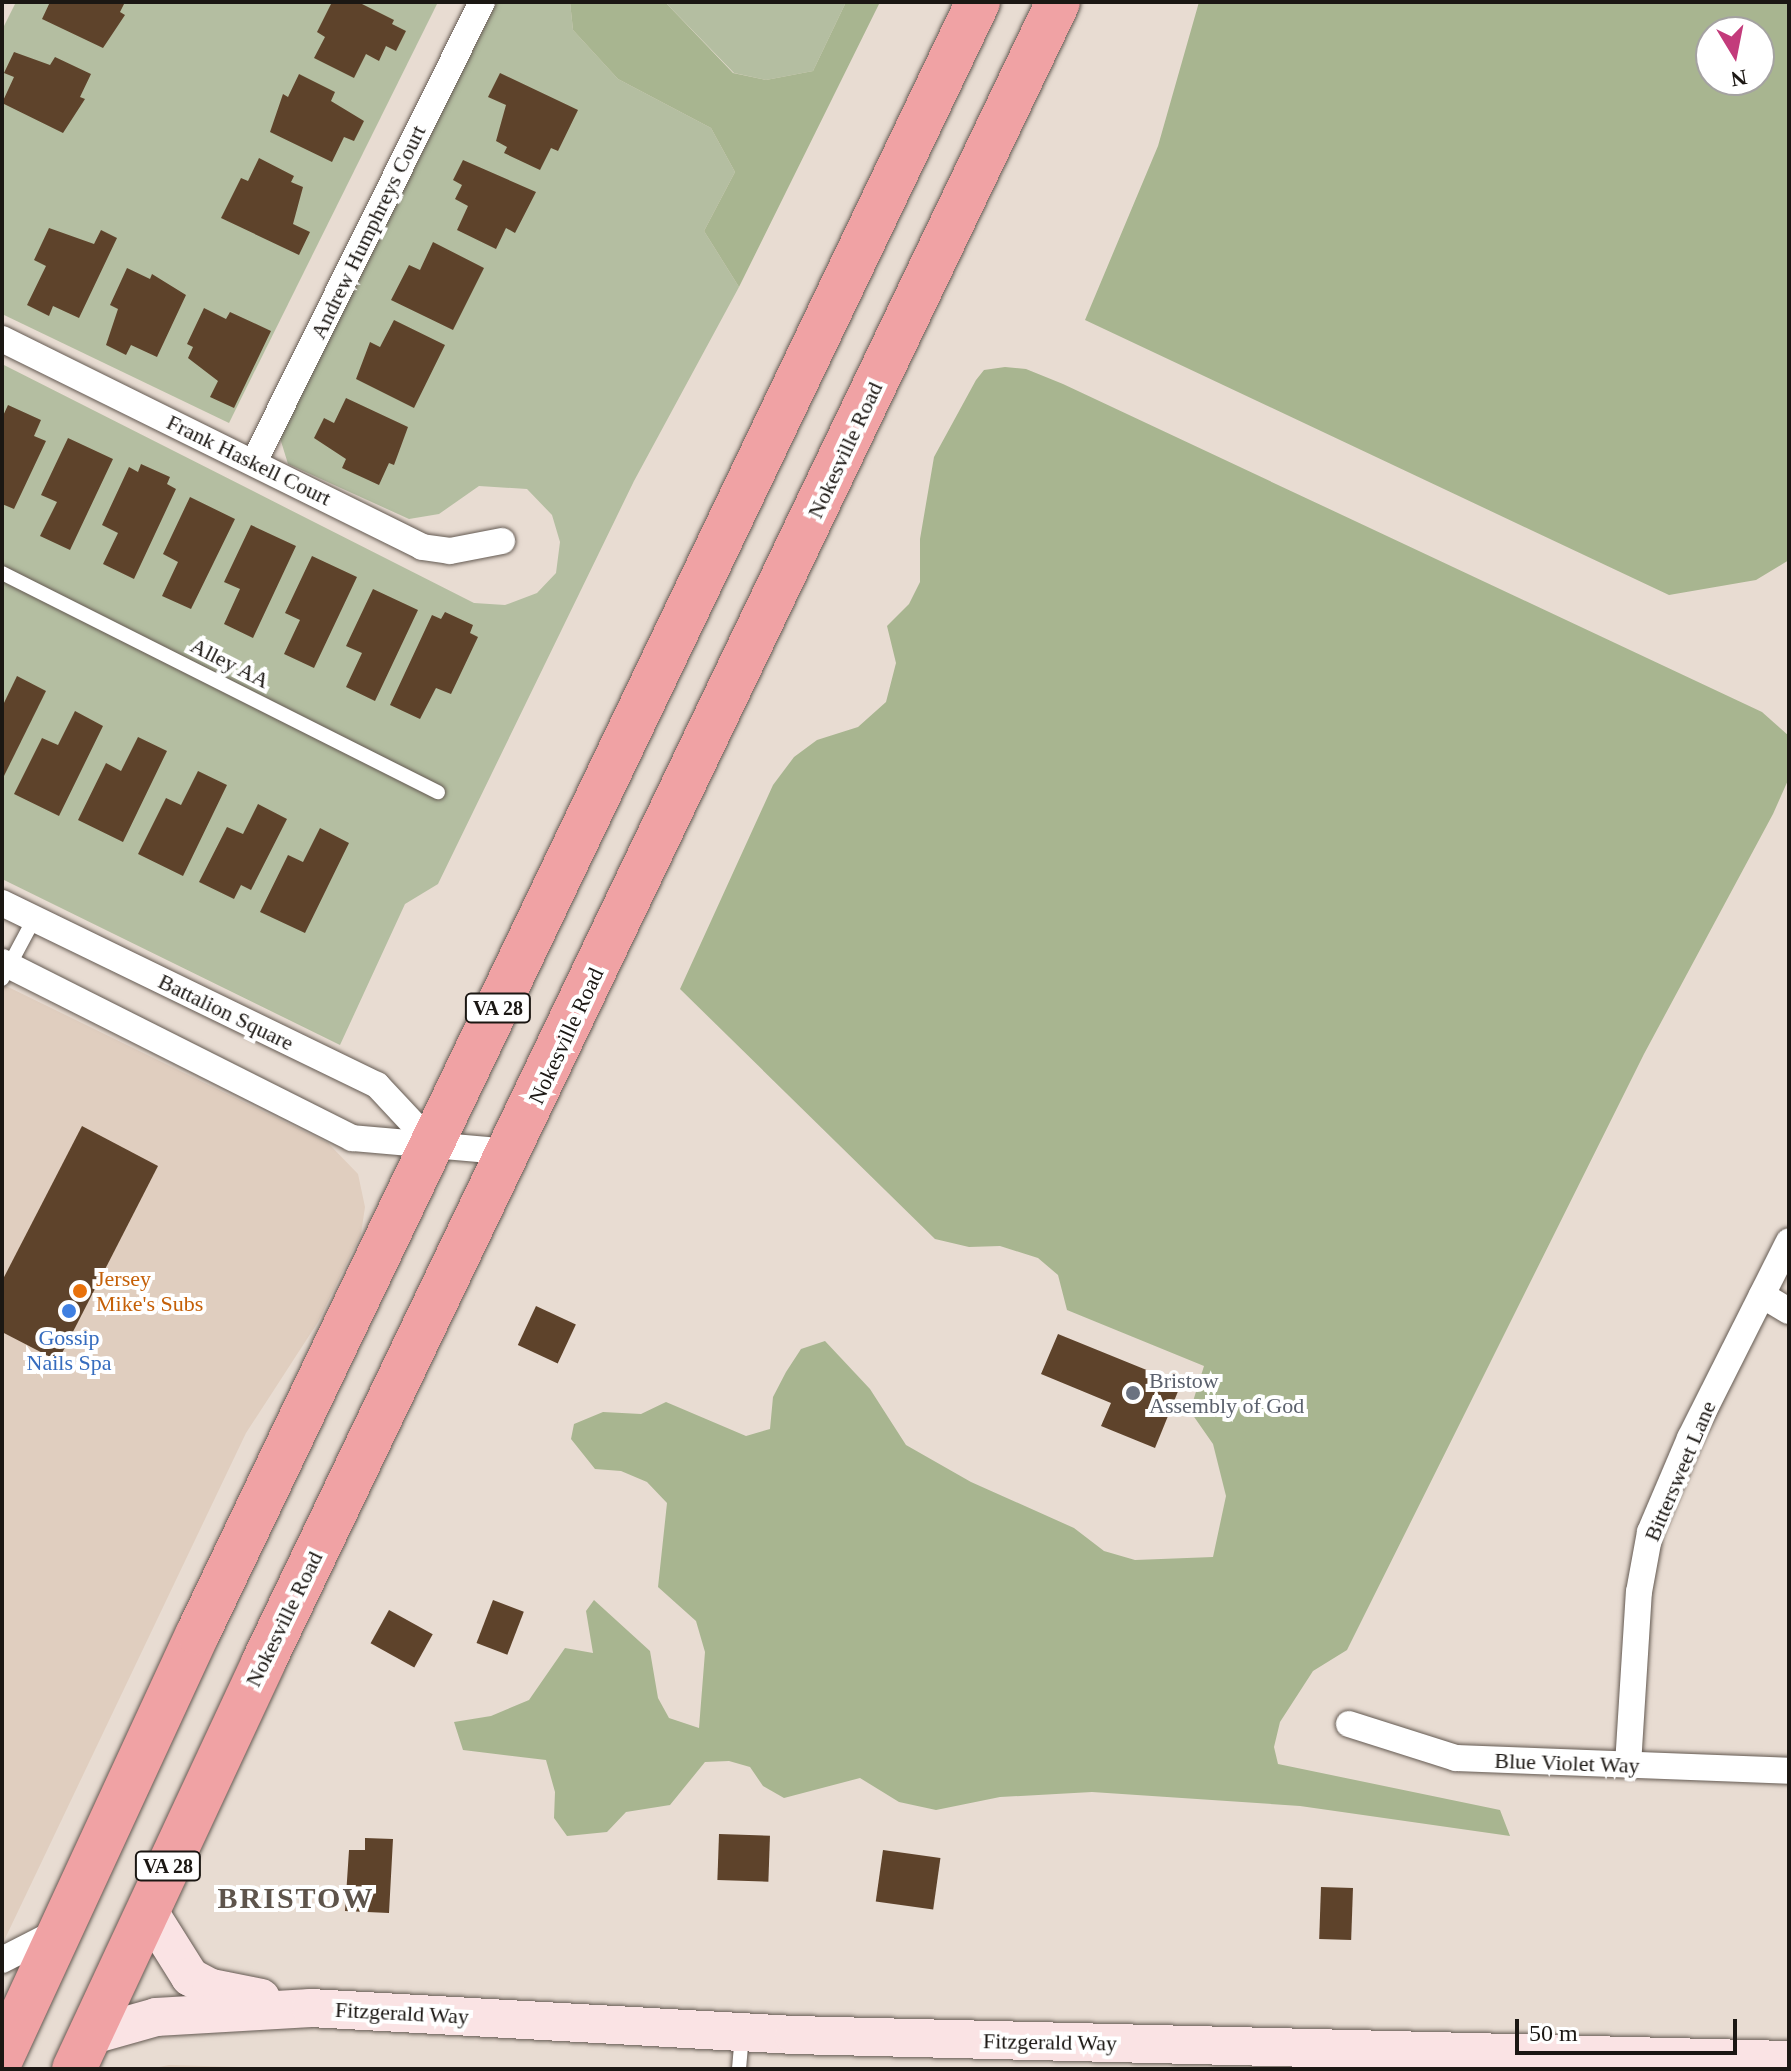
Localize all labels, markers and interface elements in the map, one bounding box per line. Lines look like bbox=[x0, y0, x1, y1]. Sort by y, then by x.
north arrow bbox=[1695, 16, 1775, 96]
text: N bbox=[1729, 64, 1749, 92]
street label: Andrew Humphreys Court bbox=[305, 121, 431, 343]
street label: Nokesville Road bbox=[802, 378, 888, 522]
street label: Frank Haskell Court bbox=[162, 409, 336, 511]
street label: Alley AA bbox=[186, 632, 274, 694]
street label: Nokesville Road bbox=[523, 964, 609, 1108]
street label: Battalion Square bbox=[154, 968, 298, 1056]
road number: VA 28 bbox=[464, 992, 532, 1024]
place label: Jersey Mike's Subs bbox=[96, 1265, 203, 1316]
marker: Jersey Mike's Subs bbox=[71, 1282, 89, 1300]
marker: Gossip Nails Spa bbox=[60, 1302, 78, 1320]
place label: Gossip Nails Spa bbox=[27, 1324, 111, 1376]
place label: Bristow Assembly of God bbox=[1149, 1367, 1304, 1418]
marker: Bristow Assembly of God bbox=[1124, 1384, 1142, 1402]
street label: Bittersweet Lane bbox=[1639, 1397, 1721, 1545]
street label: Nokesville Road bbox=[240, 1547, 328, 1691]
street label: Blue Violet Way bbox=[1494, 1747, 1640, 1779]
road number: VA 28 bbox=[134, 1850, 202, 1882]
district label: BRISTOW bbox=[218, 1880, 374, 1916]
street label: Fitzgerald Way bbox=[334, 1996, 470, 2030]
scale bar bbox=[1519, 2003, 1741, 2053]
text: 50 m bbox=[1529, 2020, 1578, 2046]
street label: Fitzgerald Way bbox=[983, 2028, 1117, 2056]

